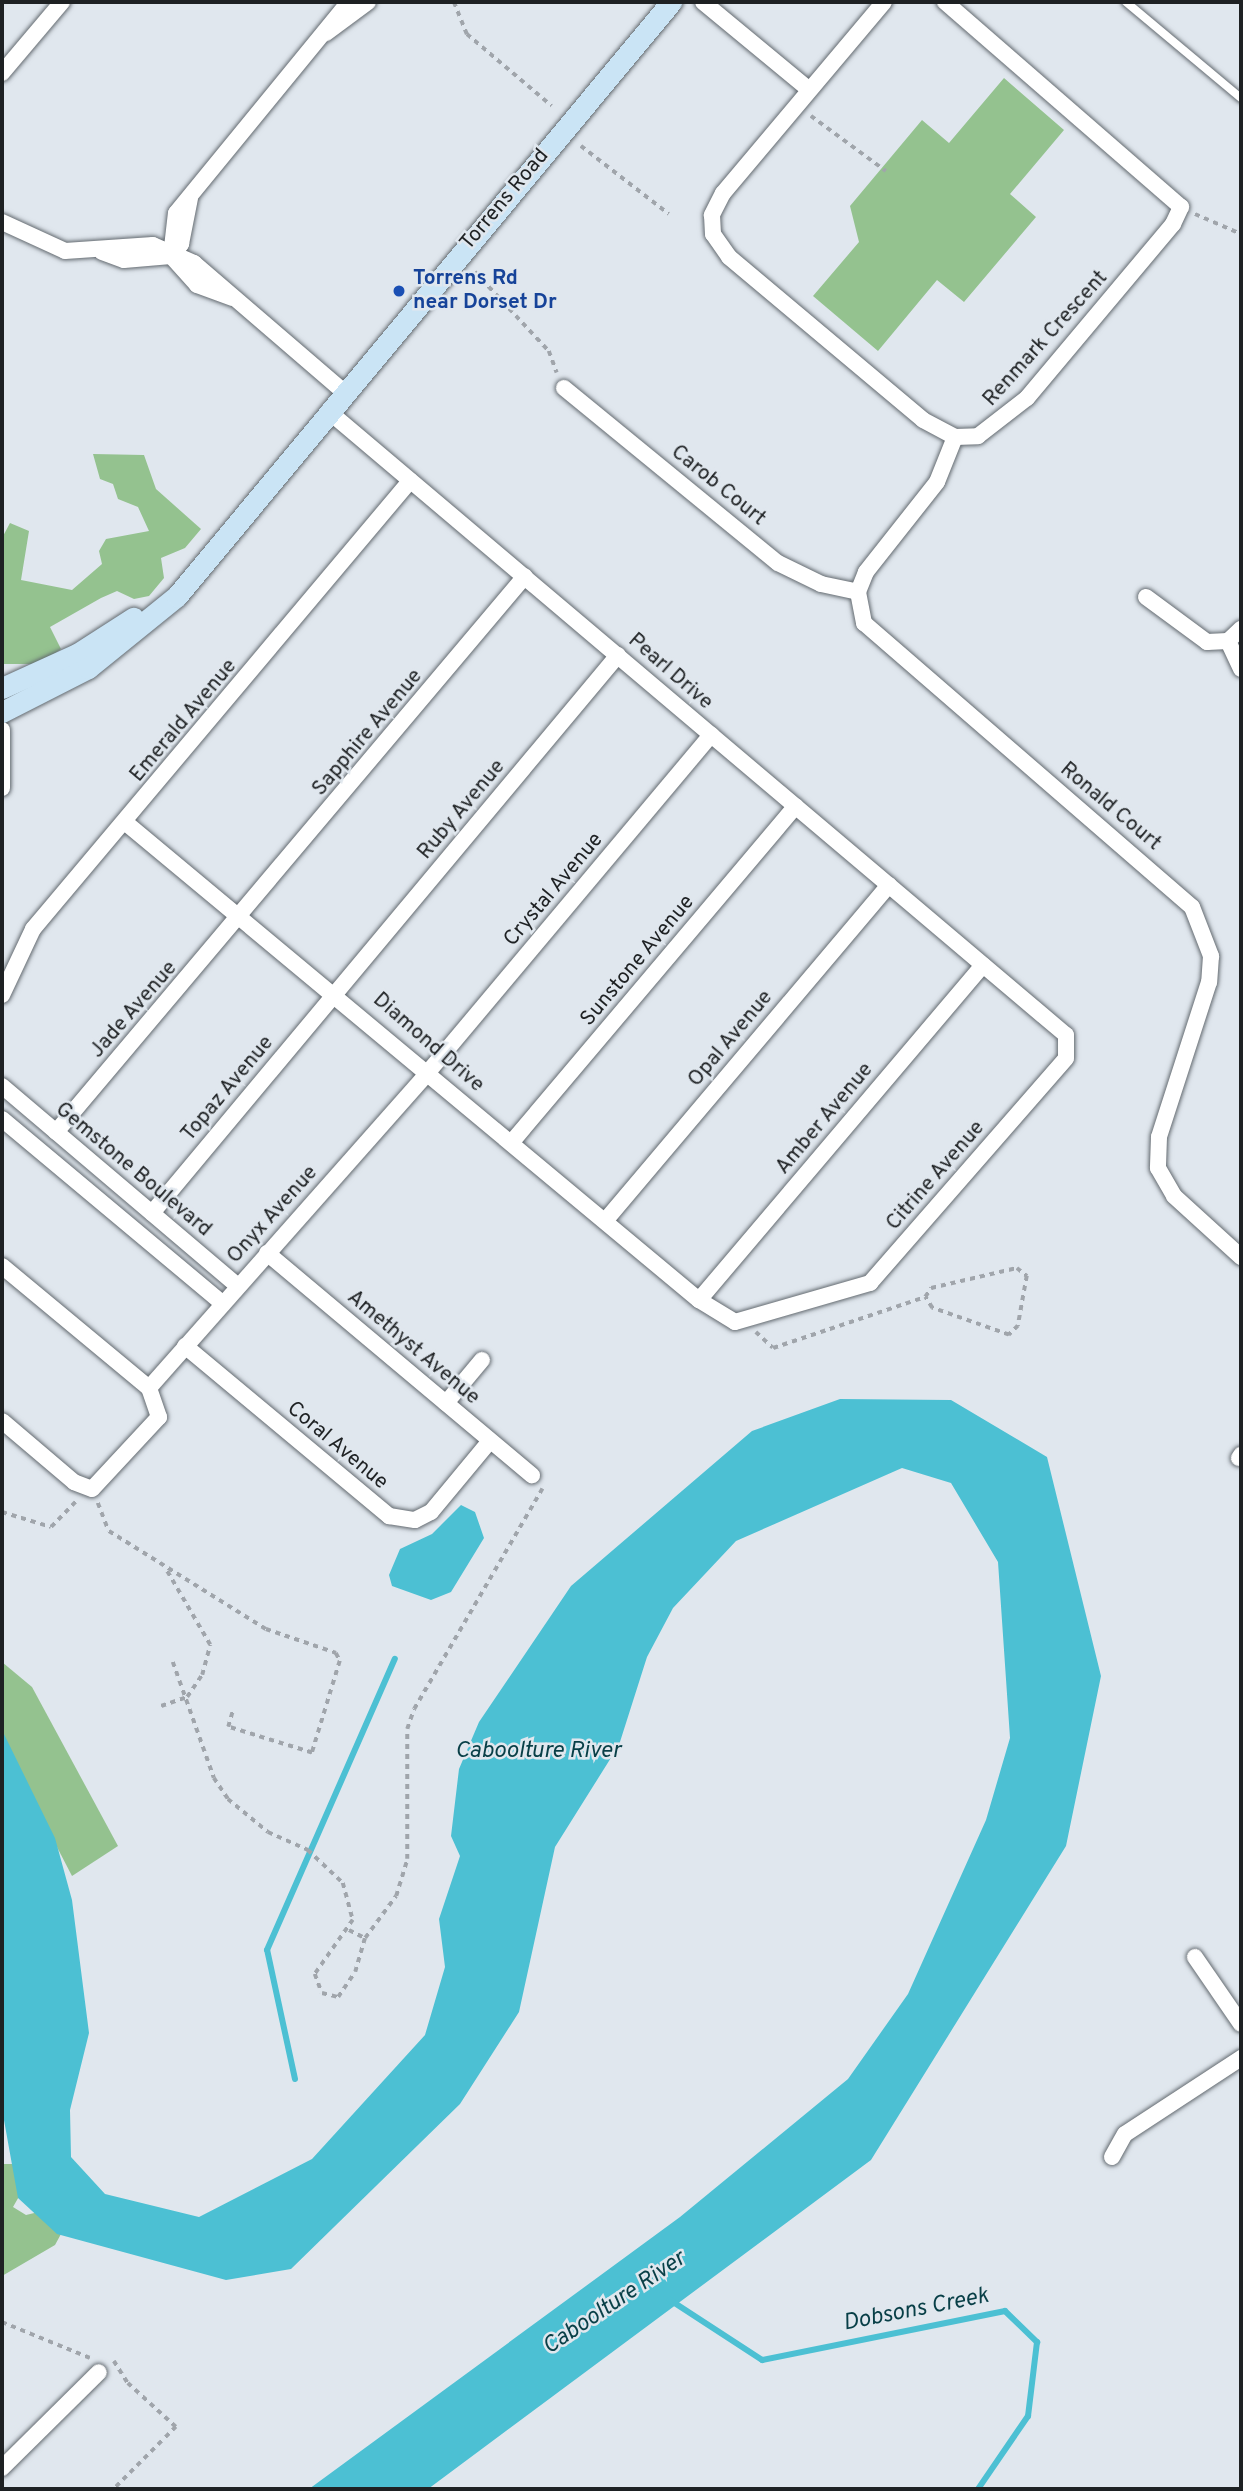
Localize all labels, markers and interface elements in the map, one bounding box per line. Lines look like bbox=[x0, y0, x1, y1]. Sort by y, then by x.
street label: Torrens Road bbox=[455, 144, 555, 256]
place label: Torrens Rd near Dorset Dr bbox=[413, 266, 557, 316]
street label: Renmark Crescent bbox=[978, 266, 1114, 412]
marker: Torrens Rd near Dorset Dr bbox=[391, 283, 407, 299]
street label: Carob Court bbox=[665, 440, 771, 532]
street label: Pearl Drive bbox=[622, 628, 718, 716]
street label: Emerald Avenue bbox=[125, 654, 243, 788]
street label: Sapphire Avenue bbox=[307, 664, 429, 802]
street label: Ruby Avenue bbox=[413, 755, 511, 865]
street label: Ronald Court bbox=[1054, 757, 1166, 857]
street label: Crystal Avenue bbox=[499, 828, 609, 952]
street label: Sunstone Avenue bbox=[576, 890, 700, 1032]
street label: Jade Avenue bbox=[85, 956, 183, 1064]
street label: Opal Avenue bbox=[683, 985, 779, 1093]
street label: Diamond Drive bbox=[367, 988, 489, 1098]
street label: Topaz Avenue bbox=[176, 1031, 280, 1147]
street label: Amber Avenue bbox=[771, 1058, 879, 1180]
street label: Gemstone Boulevard bbox=[50, 1097, 216, 1243]
street label: Citrine Avenue bbox=[881, 1116, 991, 1236]
street label: Onyx Avenue bbox=[222, 1160, 324, 1270]
street label: Amethyst Avenue bbox=[341, 1285, 485, 1411]
street label: Coral Avenue bbox=[281, 1396, 393, 1496]
water label: Caboolture River bbox=[455, 1738, 621, 1766]
water label: Caboolture River bbox=[538, 2246, 692, 2362]
water label: Dobsons Creek bbox=[841, 2283, 991, 2339]

